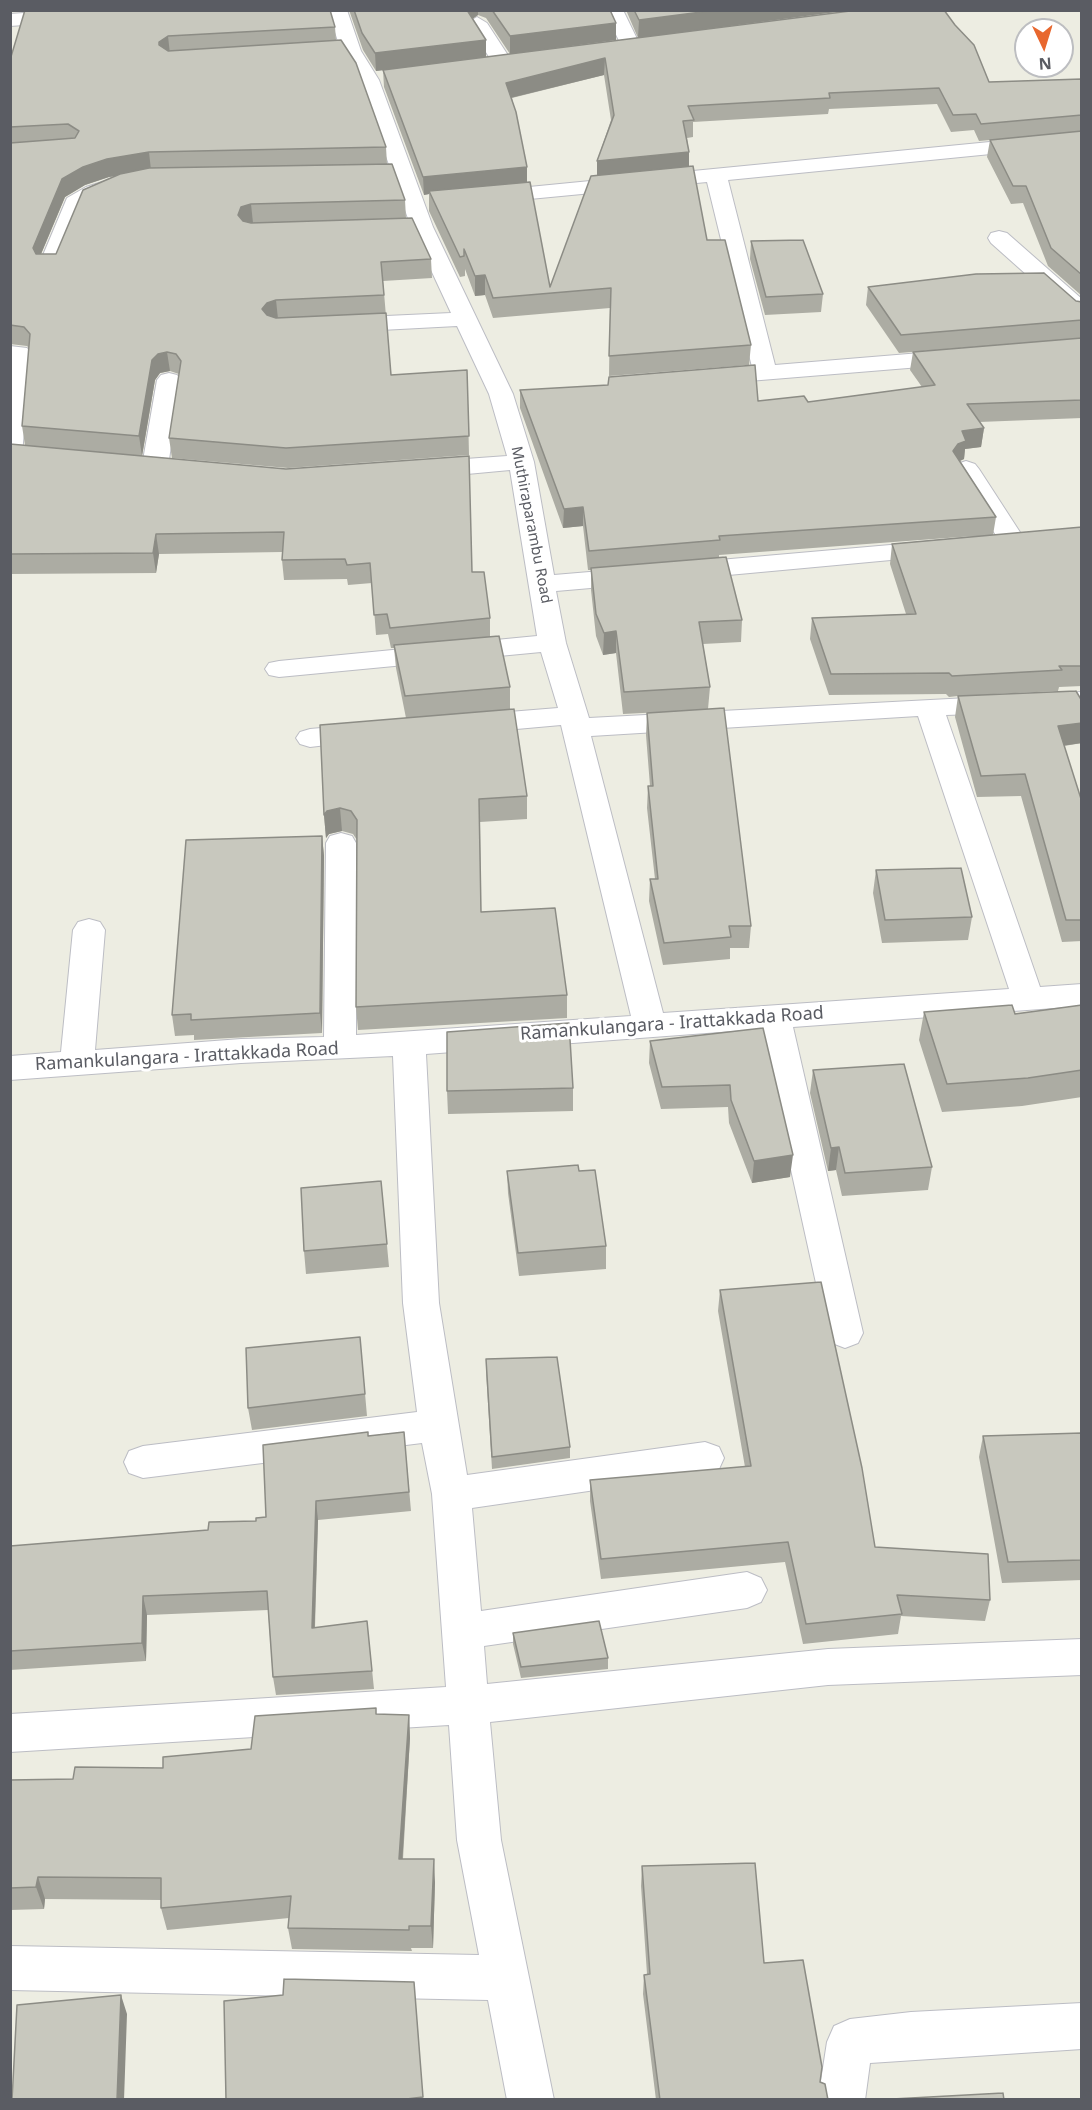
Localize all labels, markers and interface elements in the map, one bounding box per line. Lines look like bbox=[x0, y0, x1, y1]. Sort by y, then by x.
north arrow bbox=[1014, 18, 1074, 78]
text: N bbox=[1038, 53, 1052, 75]
street label: Muthiraparambu Road bbox=[507, 445, 555, 605]
street label: Ramankulangara - Irattakkada Road bbox=[519, 1003, 825, 1045]
street label: Ramankulangara - Irattakkada Road bbox=[35, 1038, 339, 1076]

